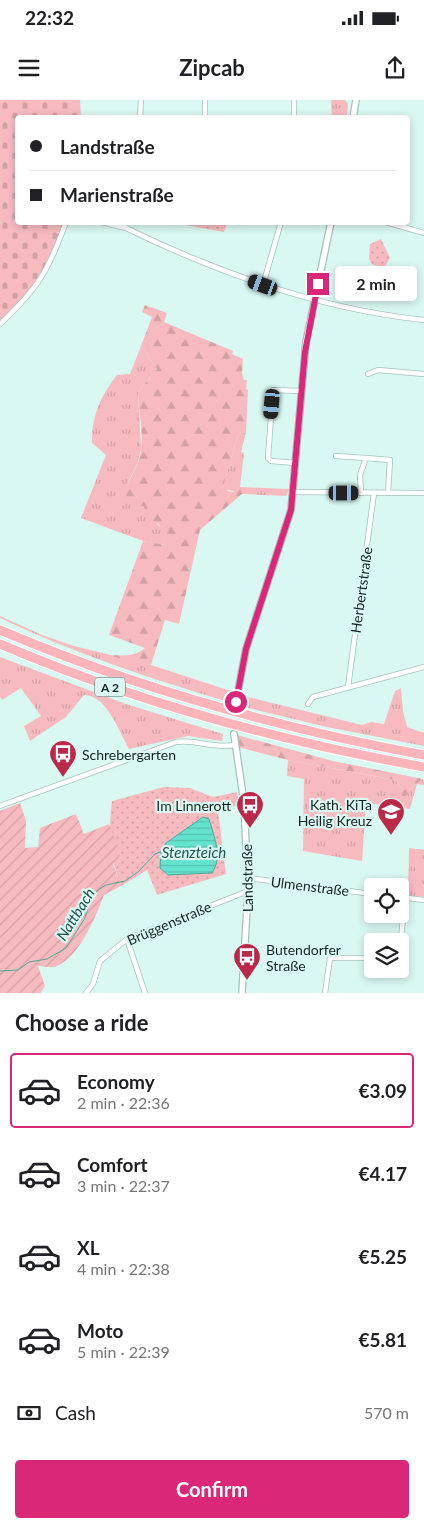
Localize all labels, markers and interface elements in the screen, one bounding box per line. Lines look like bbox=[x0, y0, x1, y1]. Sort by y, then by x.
text: 22:32 bbox=[25, 6, 74, 29]
icon: menu bbox=[15, 54, 43, 82]
text: Zipcab bbox=[179, 54, 245, 81]
icon: share bbox=[381, 54, 409, 82]
text: Landstraße bbox=[60, 135, 155, 158]
text: Marienstraße bbox=[60, 183, 174, 206]
callout: 2 min bbox=[336, 266, 418, 302]
car bbox=[246, 273, 279, 297]
route end bbox=[307, 273, 329, 295]
text: 2 min bbox=[356, 274, 396, 293]
car bbox=[263, 388, 280, 420]
car bbox=[329, 486, 359, 501]
street label: Herbertstraße bbox=[347, 546, 375, 634]
road number: A 2 bbox=[95, 678, 125, 696]
route start bbox=[225, 691, 247, 713]
bus stop icon: Schrebergarten bbox=[48, 739, 78, 778]
place label: Schrebergarten bbox=[82, 746, 176, 763]
bus stop icon: Im Linnerott bbox=[235, 790, 265, 829]
place label: Kath. KiTa Heilig Kreuz bbox=[298, 796, 372, 829]
place label: Im Linnerott bbox=[156, 797, 231, 814]
school or university icon: Kath. KiTa Heilig Kreuz bbox=[376, 797, 406, 836]
water label: Stenzteich bbox=[162, 843, 226, 861]
street label: Landstraße bbox=[238, 844, 256, 912]
street label: Ulmenstraße bbox=[270, 873, 350, 899]
map controls bbox=[364, 878, 409, 978]
button: locate bbox=[364, 878, 409, 923]
water label: Nattbach bbox=[52, 884, 98, 943]
street label: Brüggenstraße bbox=[124, 898, 214, 948]
button: layers bbox=[364, 933, 409, 978]
place label: Butendorfer Straße bbox=[266, 941, 341, 974]
bus stop icon: Butendorfer Straße bbox=[232, 942, 262, 981]
text: Choose a ride bbox=[15, 1009, 149, 1036]
icon: car bbox=[17, 1068, 62, 1113]
text: Economy bbox=[77, 1070, 155, 1093]
text: €3.09 bbox=[358, 1079, 407, 1102]
text: 2 min · 22:36 bbox=[77, 1093, 170, 1112]
icon: car bbox=[17, 1151, 62, 1196]
text: Comfort bbox=[77, 1153, 148, 1176]
text: €4.17 bbox=[358, 1162, 407, 1185]
text: 3 min · 22:37 bbox=[77, 1176, 170, 1195]
icon: car bbox=[17, 1234, 62, 1279]
text: XL bbox=[77, 1236, 100, 1259]
text: €5.25 bbox=[358, 1245, 407, 1268]
text: 4 min · 22:38 bbox=[77, 1259, 170, 1278]
icon: car bbox=[17, 1317, 62, 1362]
text: Moto bbox=[77, 1319, 123, 1342]
text: €5.81 bbox=[358, 1328, 407, 1351]
text: 5 min · 22:39 bbox=[77, 1342, 170, 1361]
icon: cash bbox=[15, 1399, 43, 1427]
text: Cash bbox=[55, 1401, 96, 1424]
text: 570 m bbox=[364, 1403, 409, 1422]
button: Confirm bbox=[15, 1460, 409, 1518]

